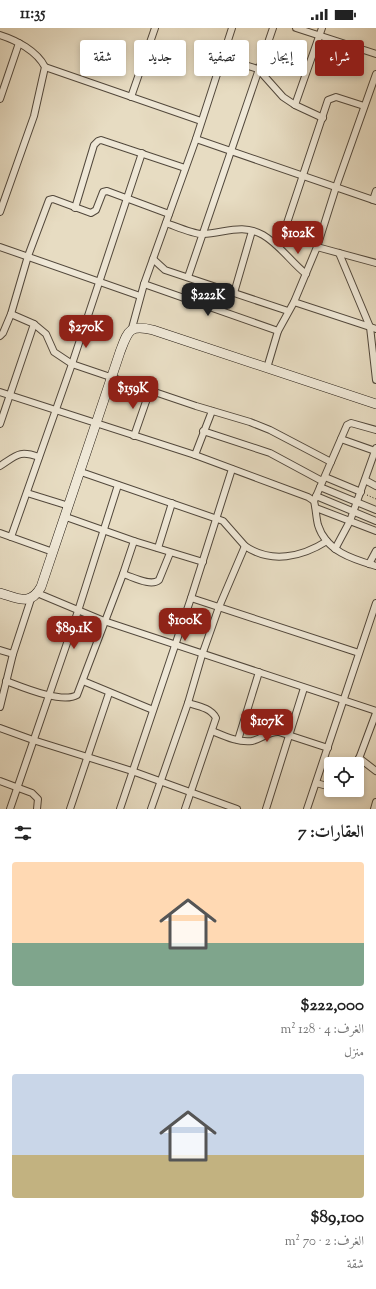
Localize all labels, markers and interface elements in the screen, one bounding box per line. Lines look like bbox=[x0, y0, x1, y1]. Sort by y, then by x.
text: 11:35 bbox=[20, 4, 45, 25]
chip: شقة bbox=[80, 40, 126, 76]
chip: جديد bbox=[134, 40, 186, 76]
chip: تصفية bbox=[194, 40, 249, 76]
chip: إيجار bbox=[257, 40, 307, 76]
chip: شراء bbox=[315, 40, 364, 76]
pin: $102K bbox=[270, 221, 326, 255]
text: $102K bbox=[281, 225, 315, 243]
pin: $222K bbox=[180, 283, 236, 317]
text: $222K bbox=[191, 287, 225, 305]
pin: $270K bbox=[58, 315, 114, 349]
text: $270K bbox=[68, 319, 104, 337]
pin: $159K bbox=[105, 376, 161, 410]
text: $159K bbox=[117, 380, 149, 398]
pin: $100K bbox=[157, 608, 213, 642]
text: $100K bbox=[168, 612, 202, 630]
pin: $89.1K bbox=[41, 616, 107, 650]
text: $89.1K bbox=[56, 620, 92, 638]
pin: $107K bbox=[239, 709, 295, 743]
text: $107K bbox=[250, 713, 284, 731]
map controls bbox=[324, 757, 364, 797]
button: locate bbox=[324, 757, 364, 797]
text: العقارات: 7 bbox=[298, 821, 364, 845]
icon: filters bbox=[12, 822, 34, 844]
icon: home bbox=[152, 888, 224, 960]
text: $222,000 bbox=[300, 994, 364, 1018]
text: الغرف: 4 · 128 m² bbox=[280, 1021, 364, 1039]
text: منزل bbox=[344, 1044, 364, 1062]
icon: home bbox=[152, 1100, 224, 1172]
text: $89,100 bbox=[310, 1206, 364, 1230]
text: الغرف: 2 · 70 m² bbox=[285, 1233, 364, 1251]
text: شقة bbox=[347, 1256, 364, 1274]

